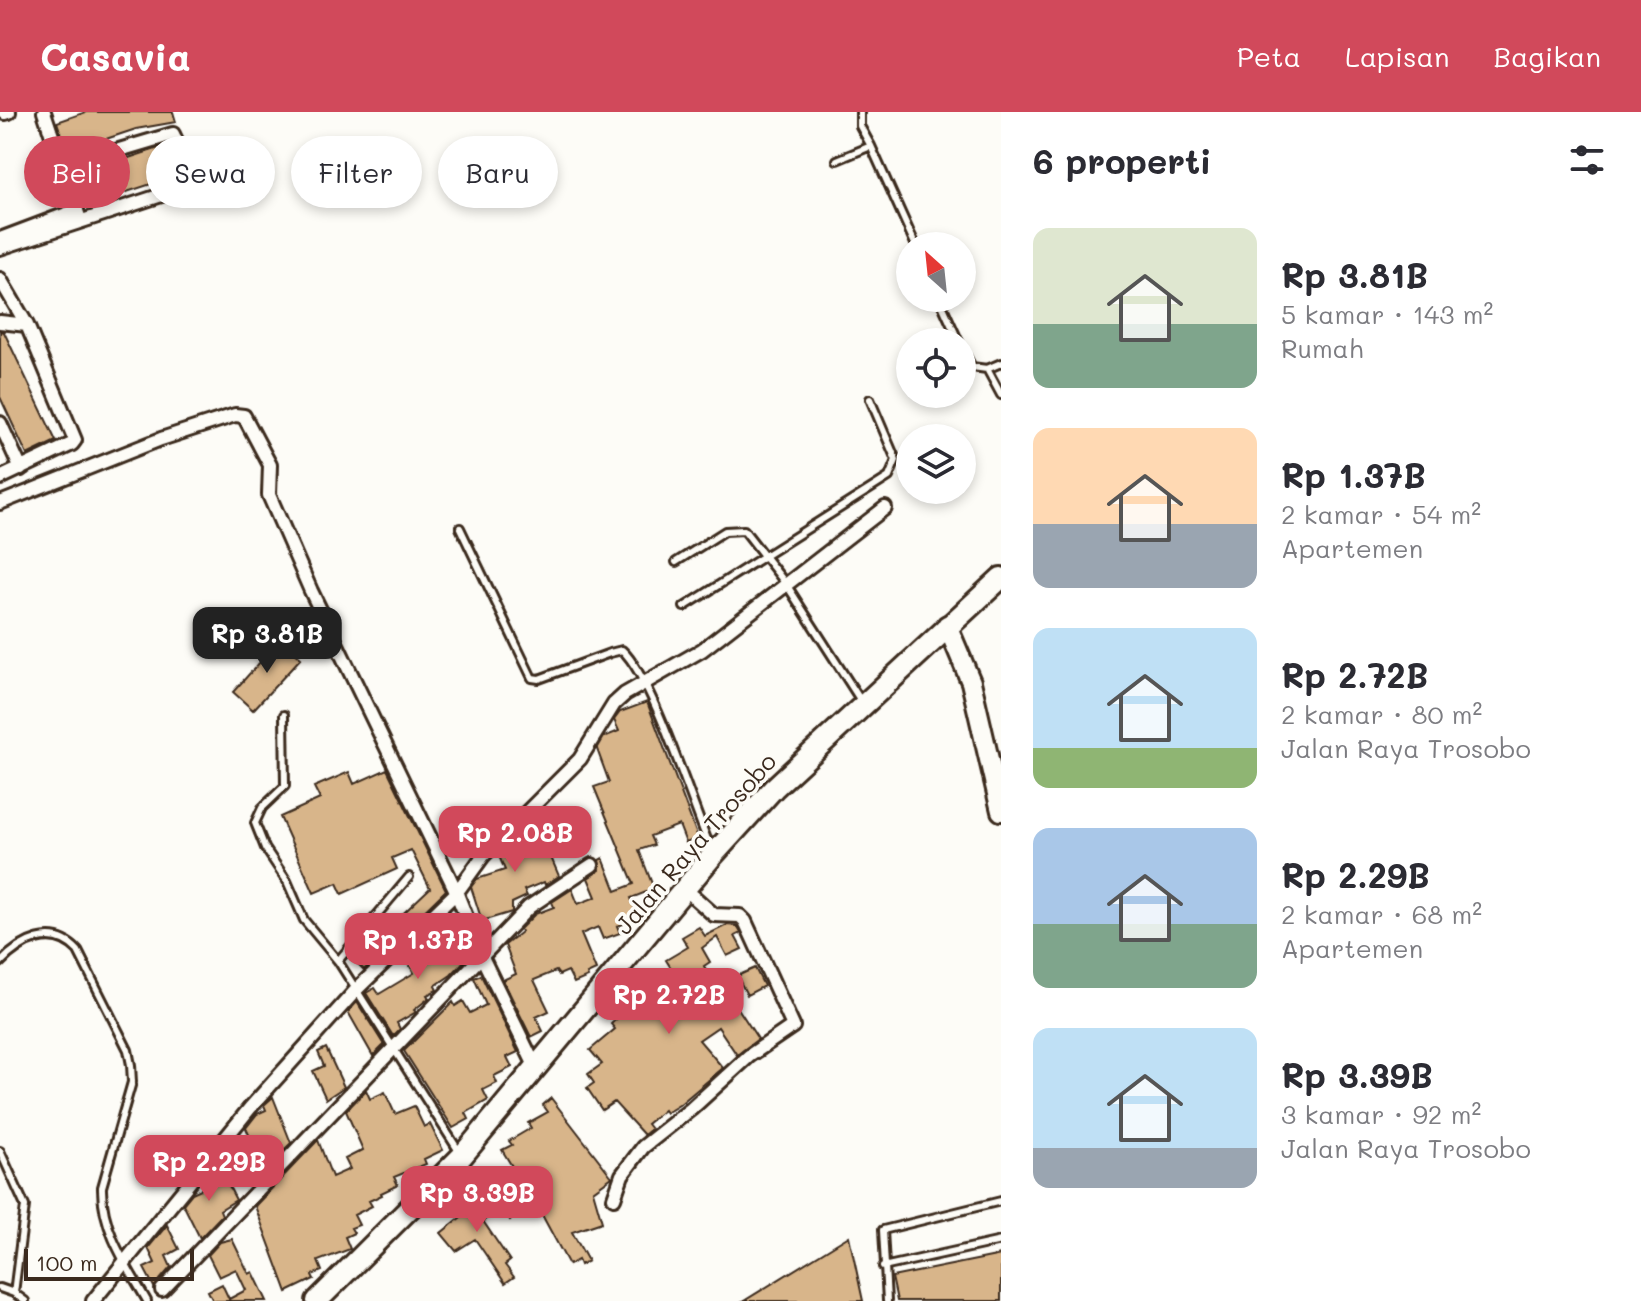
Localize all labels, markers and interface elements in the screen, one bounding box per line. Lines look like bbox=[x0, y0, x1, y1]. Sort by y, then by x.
text: Casavia bbox=[40, 31, 191, 81]
text: Peta bbox=[1237, 38, 1301, 74]
text: Lapisan bbox=[1345, 38, 1450, 74]
text: Bagikan bbox=[1494, 38, 1601, 74]
chip: Beli bbox=[24, 136, 130, 208]
chip: Sewa bbox=[146, 136, 275, 208]
chip: Filter bbox=[291, 136, 422, 208]
chip: Baru bbox=[438, 136, 558, 208]
text: 6 properti bbox=[1033, 138, 1212, 183]
icon: filters bbox=[1565, 138, 1609, 182]
north arrow bbox=[896, 232, 976, 312]
map controls bbox=[896, 232, 976, 504]
text: Rp 3.81B bbox=[1281, 252, 1428, 297]
icon: home bbox=[1097, 260, 1193, 356]
text: 5 kamar · 143 m² bbox=[1281, 297, 1493, 331]
button: locate bbox=[896, 328, 976, 408]
text: Rumah bbox=[1281, 331, 1363, 365]
button: layers bbox=[896, 424, 976, 504]
text: Rp 1.37B bbox=[1281, 452, 1426, 497]
icon: home bbox=[1097, 460, 1193, 556]
text: 2 kamar · 54 m² bbox=[1281, 497, 1481, 531]
text: Apartemen bbox=[1281, 531, 1423, 565]
pin: Rp 3.81B bbox=[184, 607, 350, 675]
text: Rp 3.81B bbox=[211, 616, 323, 650]
text: Rp 2.72B bbox=[1281, 652, 1429, 697]
icon: home bbox=[1097, 660, 1193, 756]
text: 2 kamar · 80 m² bbox=[1281, 697, 1482, 731]
text: Jalan Raya Trosobo bbox=[1281, 731, 1531, 765]
street label: Jalan Raya Trosobo bbox=[608, 746, 782, 940]
pin: Rp 2.08B bbox=[432, 806, 598, 874]
text: Rp 2.08B bbox=[457, 815, 573, 849]
text: Rp 2.29B bbox=[1281, 852, 1430, 897]
icon: home bbox=[1097, 860, 1193, 956]
text: 2 kamar · 68 m² bbox=[1281, 897, 1482, 931]
pin: Rp 1.37B bbox=[335, 913, 501, 981]
text: Rp 1.37B bbox=[363, 922, 473, 956]
text: Apartemen bbox=[1281, 931, 1423, 965]
pin: Rp 2.72B bbox=[586, 968, 752, 1036]
text: Rp 2.72B bbox=[613, 977, 725, 1011]
text: Rp 3.39B bbox=[1281, 1052, 1433, 1097]
icon: home bbox=[1097, 1060, 1193, 1156]
text: 3 kamar · 92 m² bbox=[1281, 1097, 1481, 1131]
text: Jalan Raya Trosobo bbox=[1281, 1131, 1531, 1165]
pin: Rp 2.29B bbox=[126, 1135, 292, 1203]
text: Rp 2.29B bbox=[152, 1144, 266, 1178]
pin: Rp 3.39B bbox=[394, 1166, 560, 1234]
text: Rp 3.39B bbox=[419, 1175, 535, 1209]
scale bar bbox=[24, 1245, 194, 1281]
text: 100 m bbox=[36, 1248, 98, 1277]

